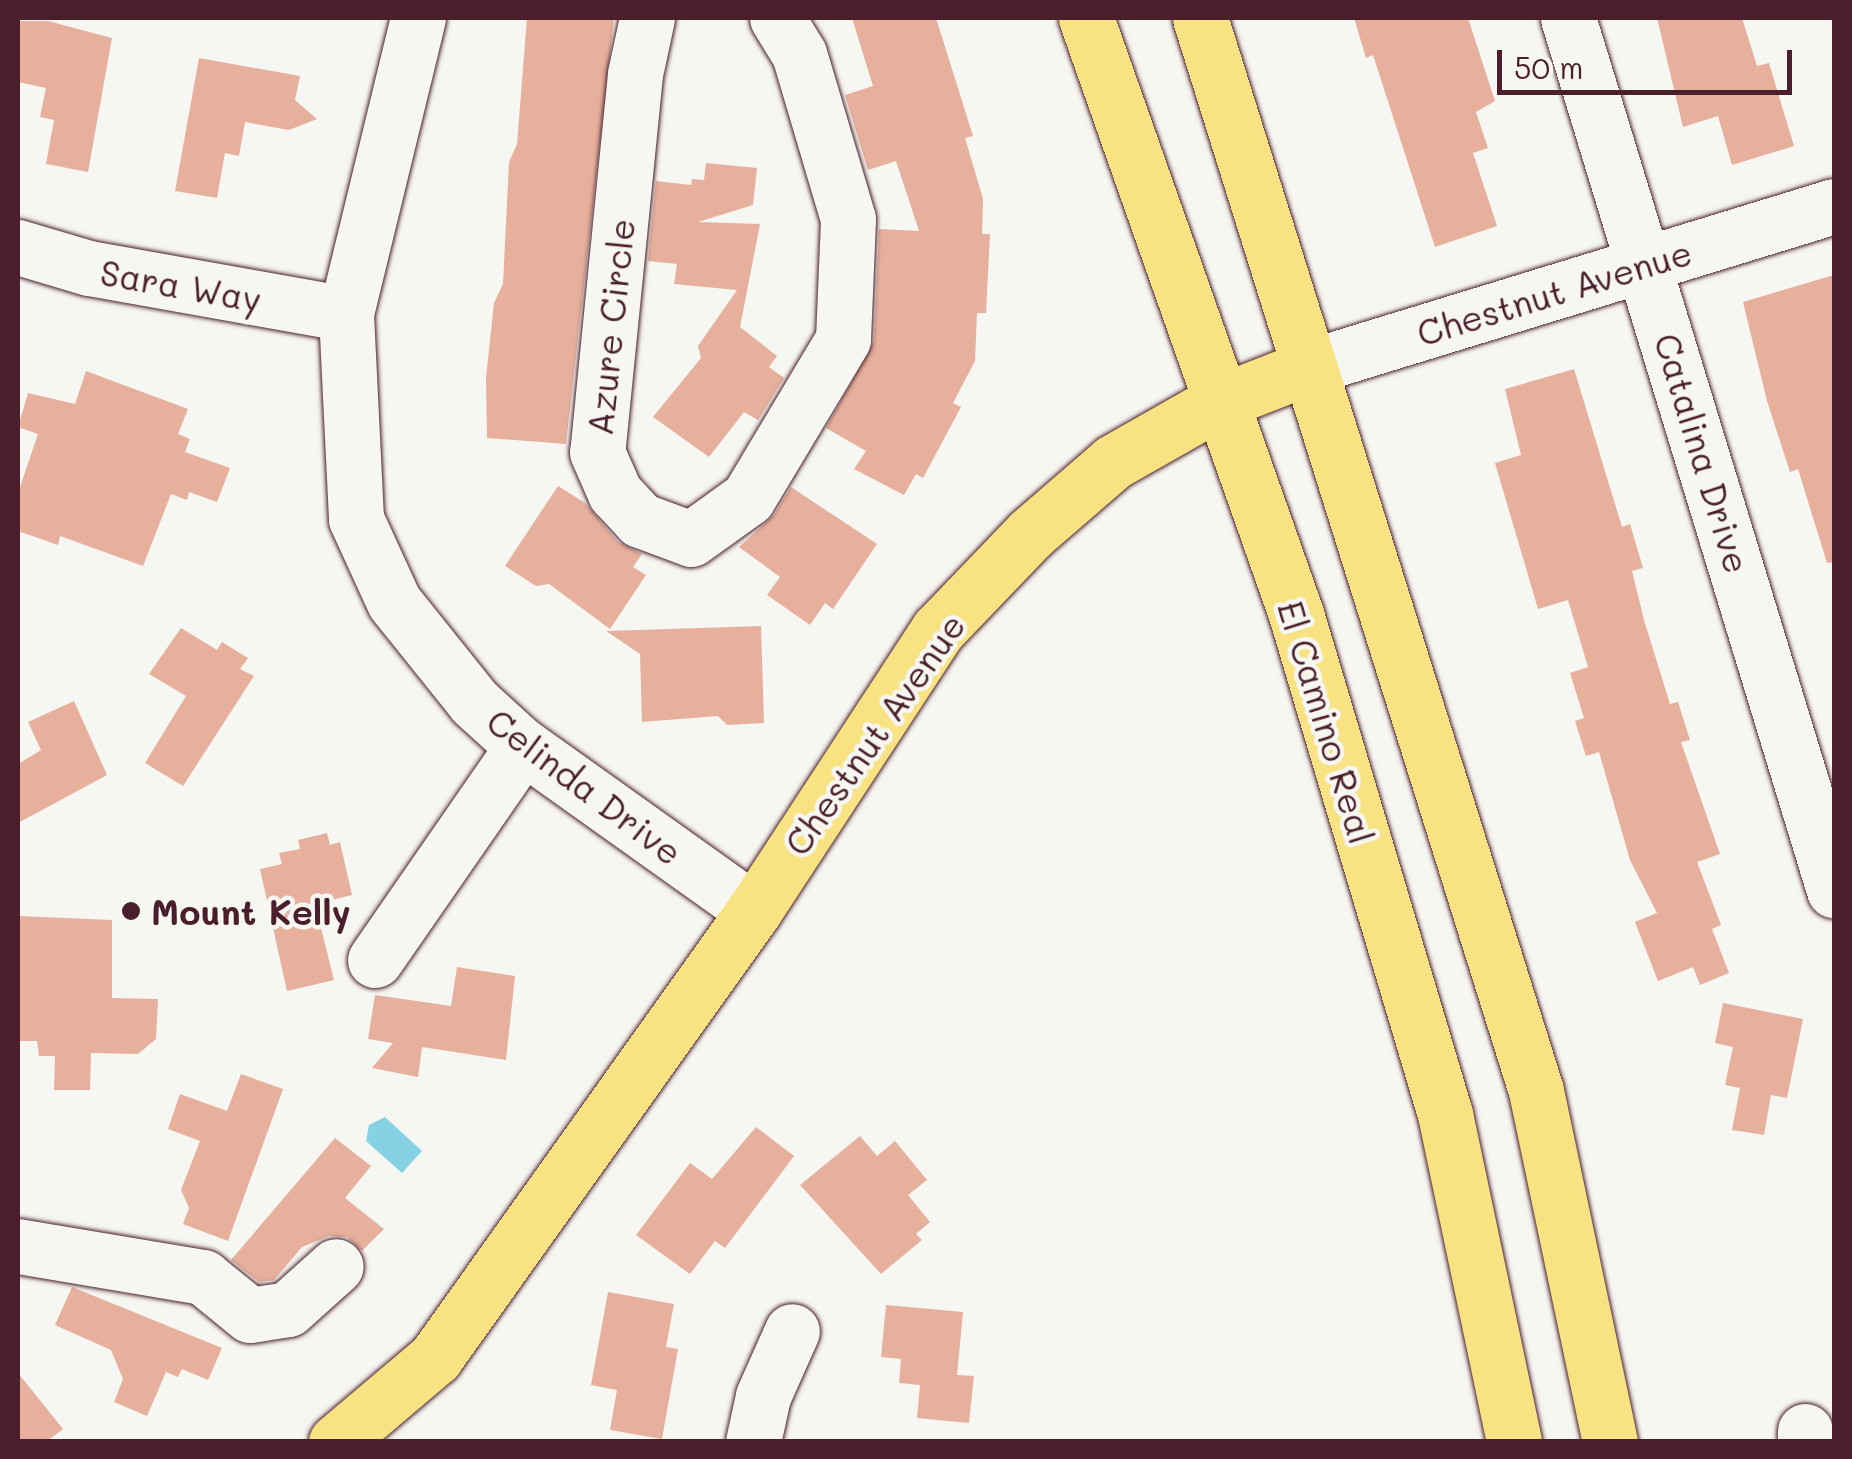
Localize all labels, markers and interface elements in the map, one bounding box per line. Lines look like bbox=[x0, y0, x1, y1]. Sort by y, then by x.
scale bar bbox=[1502, 30, 1797, 92]
text: 50 m bbox=[1514, 47, 1584, 87]
street label: Azure Circle bbox=[578, 217, 642, 437]
street label: Chestnut Avenue bbox=[1412, 230, 1696, 354]
street label: Sara Way bbox=[97, 250, 265, 320]
street label: Catalina Drive bbox=[1647, 328, 1759, 578]
street label: El Camino Real bbox=[1270, 596, 1384, 848]
street label: Chestnut Avenue bbox=[775, 605, 973, 863]
street label: Celinda Drive bbox=[479, 699, 691, 873]
place label: Mount Kelly bbox=[151, 890, 351, 932]
marker: Mount Kelly bbox=[120, 900, 142, 922]

